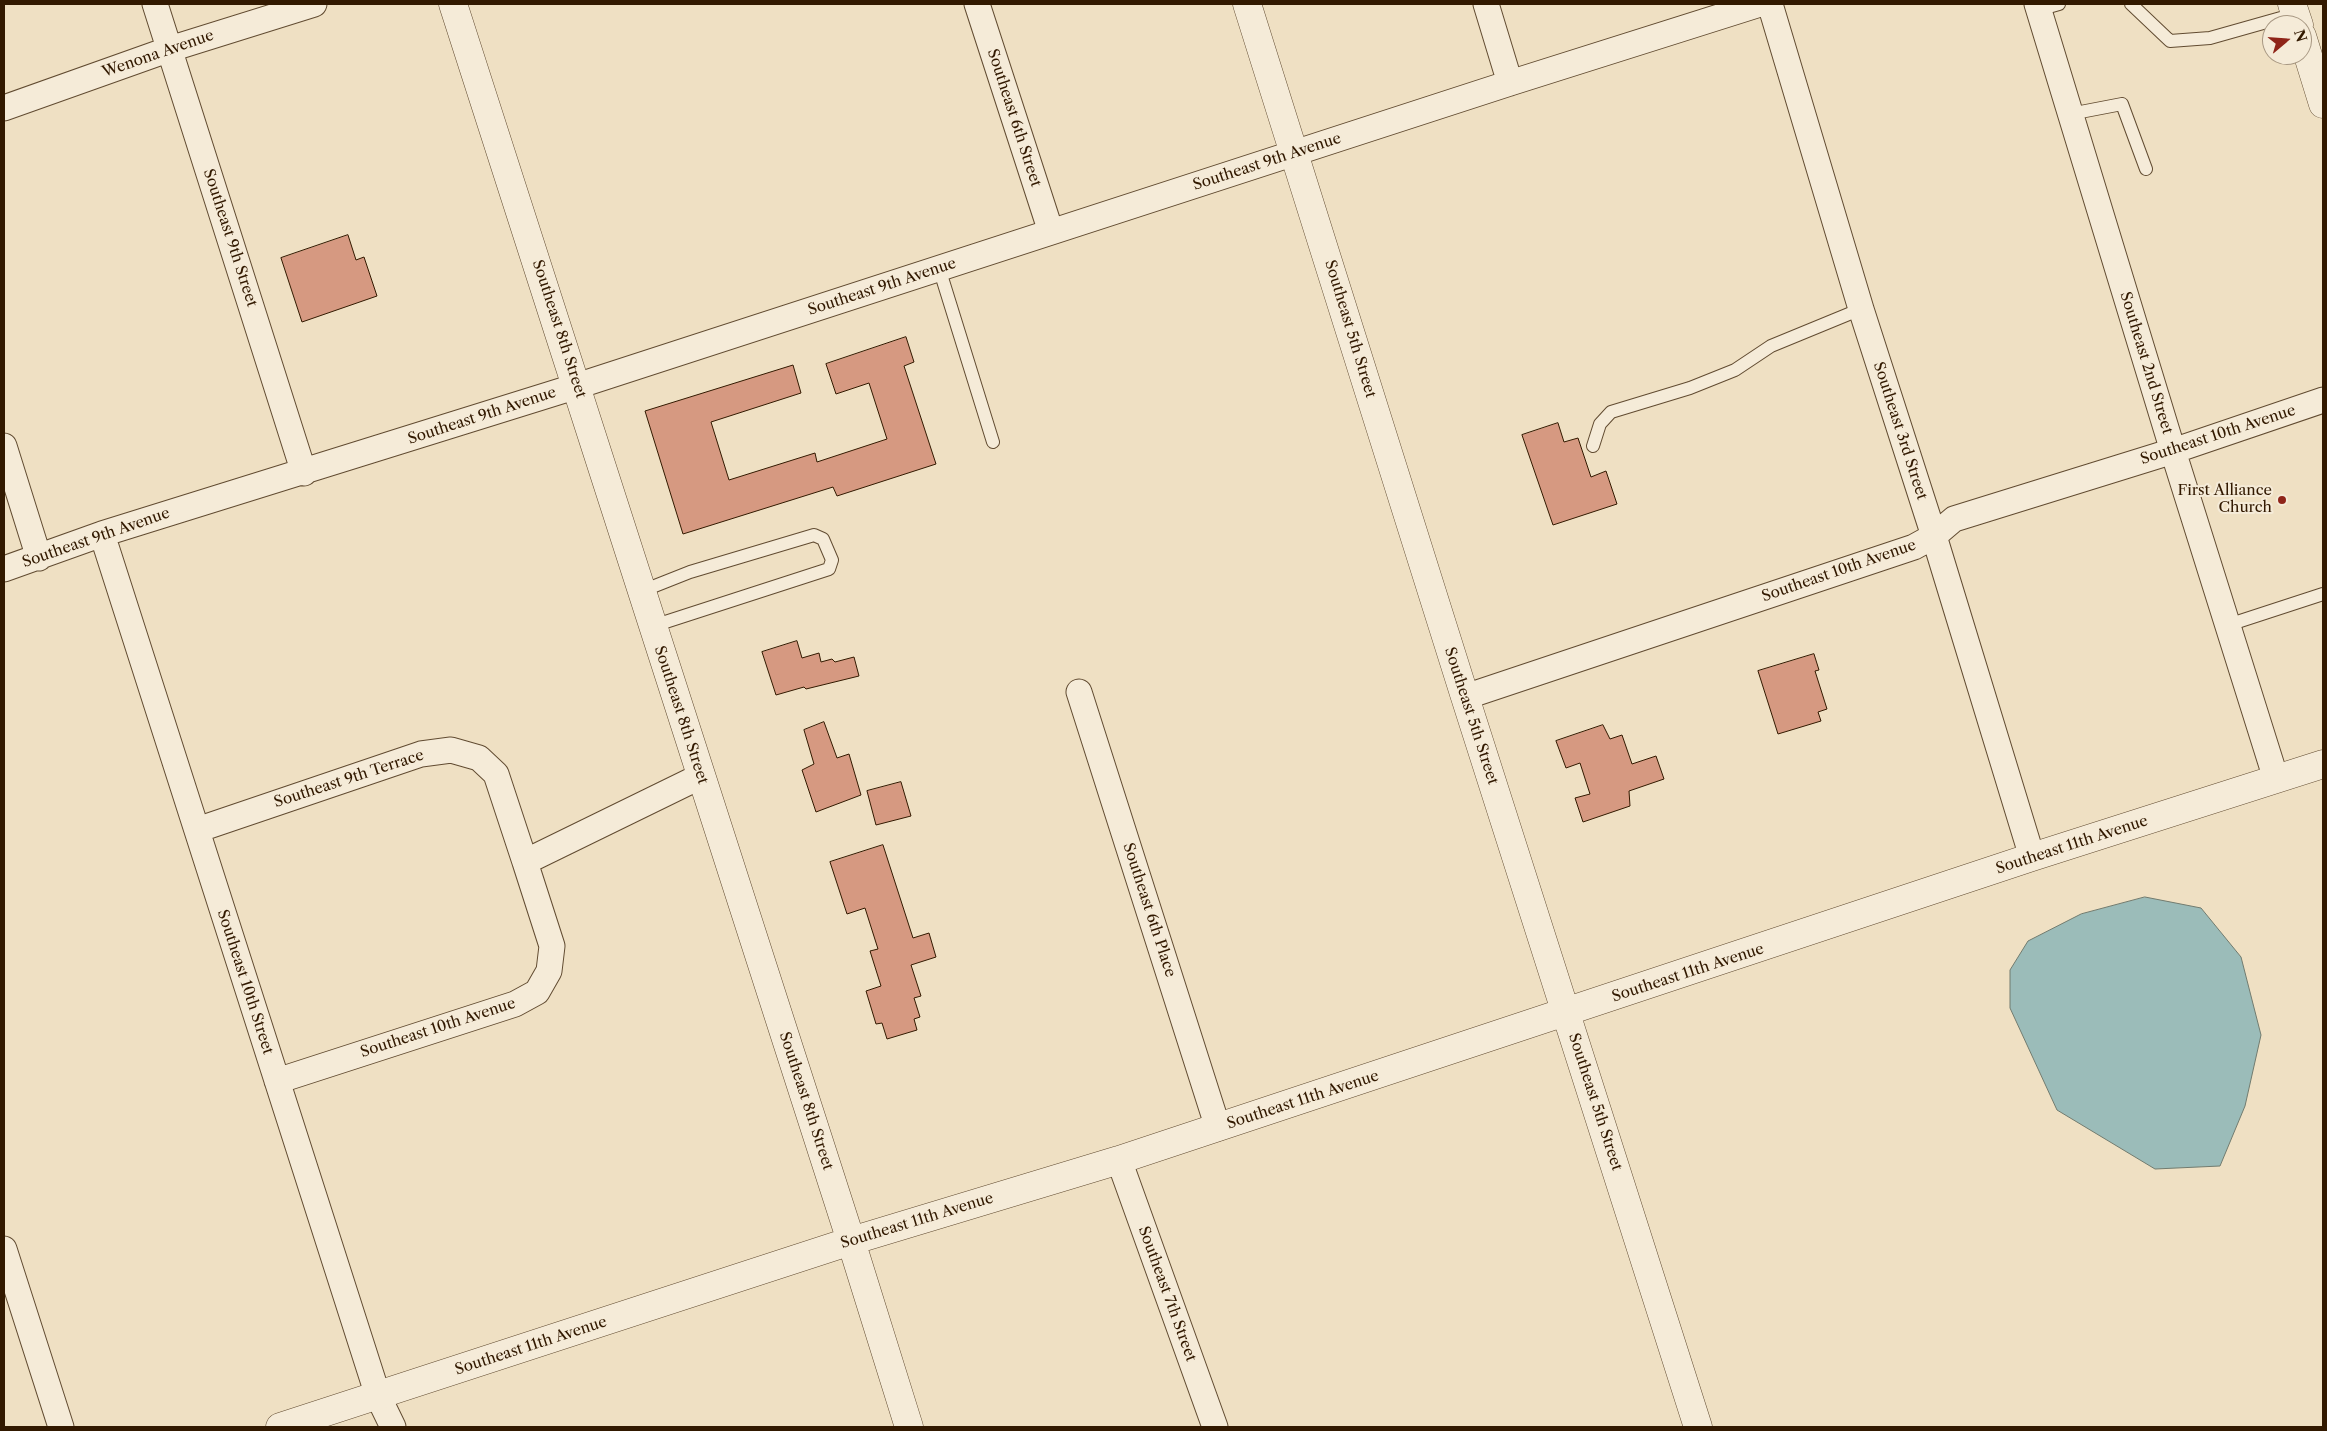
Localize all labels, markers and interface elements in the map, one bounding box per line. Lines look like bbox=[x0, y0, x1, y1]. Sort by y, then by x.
north arrow bbox=[2262, 15, 2312, 65]
street label: Wenona Avenue bbox=[100, 26, 216, 82]
text: N bbox=[2290, 27, 2311, 44]
street label: Southeast 6th Street bbox=[983, 47, 1045, 189]
street label: Southeast 9th Avenue bbox=[1191, 129, 1343, 195]
street label: Southeast 9th Street bbox=[199, 167, 261, 309]
street label: Southeast 9th Avenue bbox=[806, 254, 958, 320]
street label: Southeast 8th Street bbox=[528, 258, 590, 400]
street label: Southeast 5th Street bbox=[1320, 258, 1380, 400]
street label: Southeast 2nd Street bbox=[2116, 290, 2176, 436]
street label: Southeast 3rd Street bbox=[1869, 360, 1931, 502]
street label: Southeast 9th Avenue bbox=[406, 383, 558, 449]
street label: Southeast 10th Avenue bbox=[2138, 401, 2298, 469]
place label: First Alliance Church bbox=[2177, 482, 2272, 517]
marker: First Alliance Church bbox=[2276, 494, 2288, 506]
street label: Southeast 9th Avenue bbox=[20, 504, 172, 572]
street label: Southeast 10th Avenue bbox=[1759, 536, 1919, 606]
street label: Southeast 8th Street bbox=[650, 644, 712, 786]
street label: Southeast 5th Street bbox=[1440, 645, 1502, 787]
street label: Southeast 9th Terrace bbox=[272, 746, 426, 812]
street label: Southeast 11th Avenue bbox=[1994, 812, 2150, 878]
street label: Southeast 6th Place bbox=[1119, 841, 1179, 979]
street label: Southeast 10th Street bbox=[213, 907, 277, 1057]
street label: Southeast 11th Avenue bbox=[1610, 940, 1766, 1006]
street label: Southeast 10th Avenue bbox=[358, 994, 518, 1062]
street label: Southeast 8th Street bbox=[775, 1030, 837, 1172]
street label: Southeast 5th Street bbox=[1564, 1031, 1626, 1173]
street label: Southeast 11th Avenue bbox=[1225, 1067, 1381, 1133]
street label: Southeast 11th Avenue bbox=[838, 1189, 996, 1253]
street label: Southeast 7th Street bbox=[1134, 1224, 1200, 1364]
street label: Southeast 11th Avenue bbox=[453, 1313, 609, 1379]

